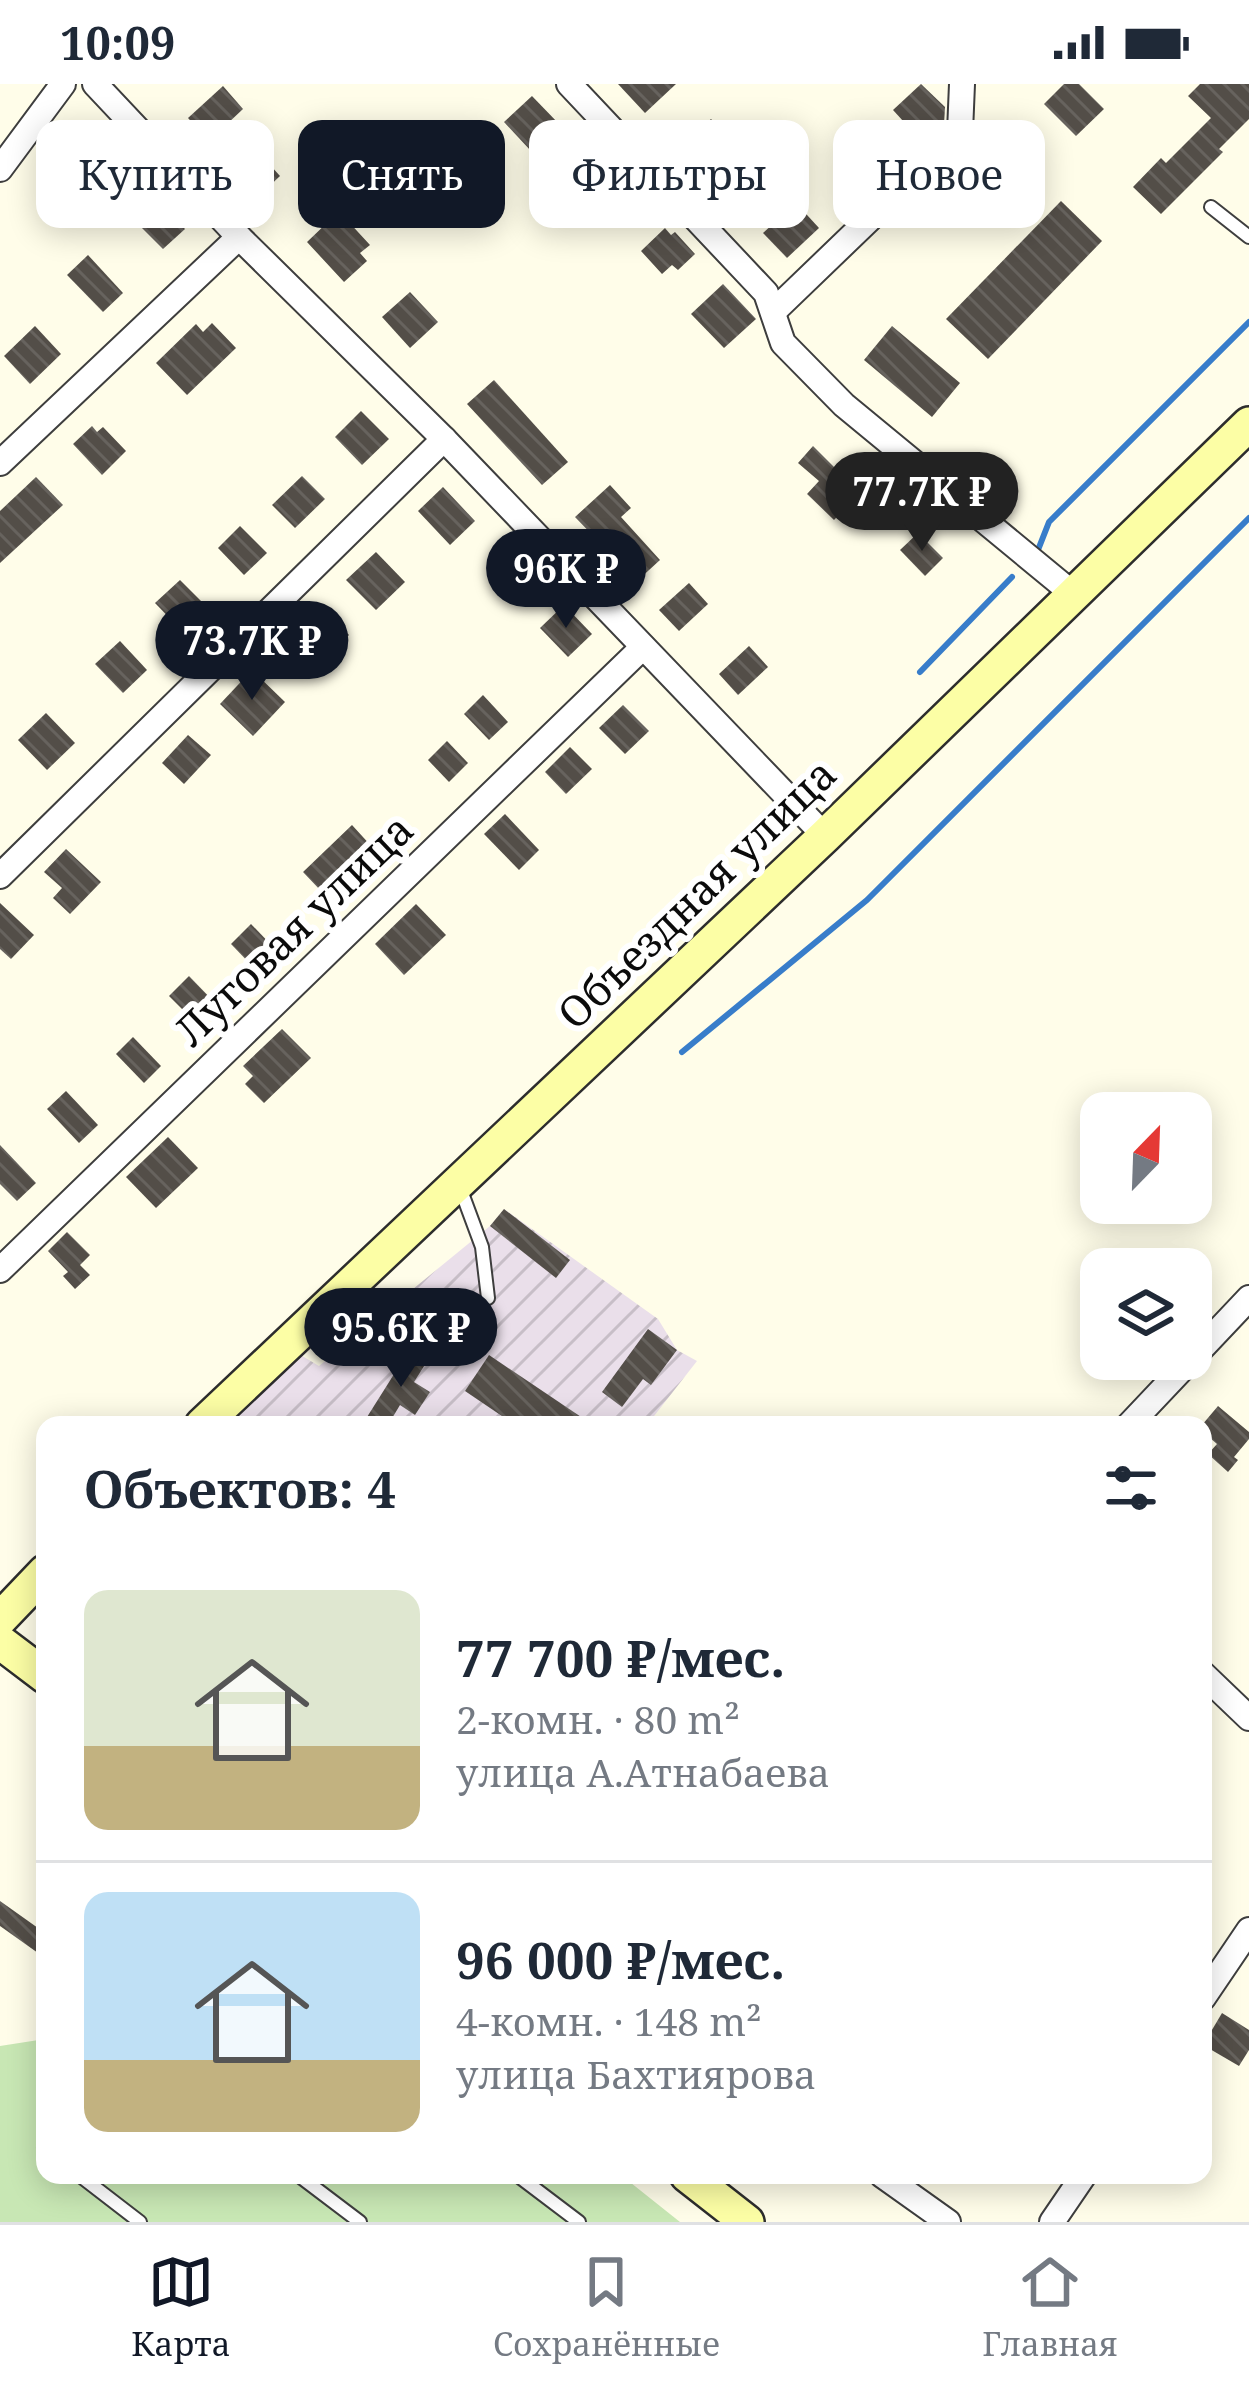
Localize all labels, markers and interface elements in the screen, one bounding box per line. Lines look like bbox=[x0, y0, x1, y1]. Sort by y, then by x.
text: 10:09 bbox=[60, 12, 175, 73]
chip: Купить bbox=[36, 120, 274, 228]
chip: Снять bbox=[298, 120, 505, 228]
chip: Фильтры bbox=[529, 120, 809, 228]
chip: Новое bbox=[833, 120, 1045, 228]
pin: 77.7K ₽ bbox=[811, 452, 1033, 554]
text: 77.7K ₽ bbox=[852, 464, 992, 517]
pin: 96K ₽ bbox=[482, 529, 650, 631]
text: 96K ₽ bbox=[513, 541, 619, 594]
pin: 73.7K ₽ bbox=[141, 601, 363, 703]
text: 73.7K ₽ bbox=[182, 613, 322, 666]
street label: Объездная улица bbox=[544, 745, 848, 1041]
street label: Луговая улица bbox=[161, 801, 424, 1057]
north arrow bbox=[1080, 1092, 1212, 1224]
map controls bbox=[1080, 1092, 1212, 1380]
button: layers bbox=[1080, 1248, 1212, 1380]
pin: 95.6K ₽ bbox=[290, 1288, 512, 1390]
text: 95.6K ₽ bbox=[331, 1300, 471, 1353]
text: Объектов: 4 bbox=[84, 1453, 396, 1523]
icon: filters bbox=[1098, 1455, 1164, 1521]
text: 77 700 ₽/мес. bbox=[456, 1622, 785, 1692]
icon: home bbox=[180, 1638, 324, 1782]
text: 2-комн. · 80 m² bbox=[456, 1692, 740, 1745]
text: улица А.Атнабаева bbox=[456, 1745, 830, 1798]
text: 96 000 ₽/мес. bbox=[456, 1924, 785, 1994]
icon: home bbox=[180, 1940, 324, 2084]
text: 4-комн. · 148 m² bbox=[456, 1994, 762, 2047]
text: улица Бахтиярова bbox=[456, 2047, 816, 2100]
tab: Карта bbox=[131, 2249, 231, 2366]
tab: Сохранённые bbox=[493, 2249, 720, 2366]
tab: Главная bbox=[982, 2249, 1118, 2366]

